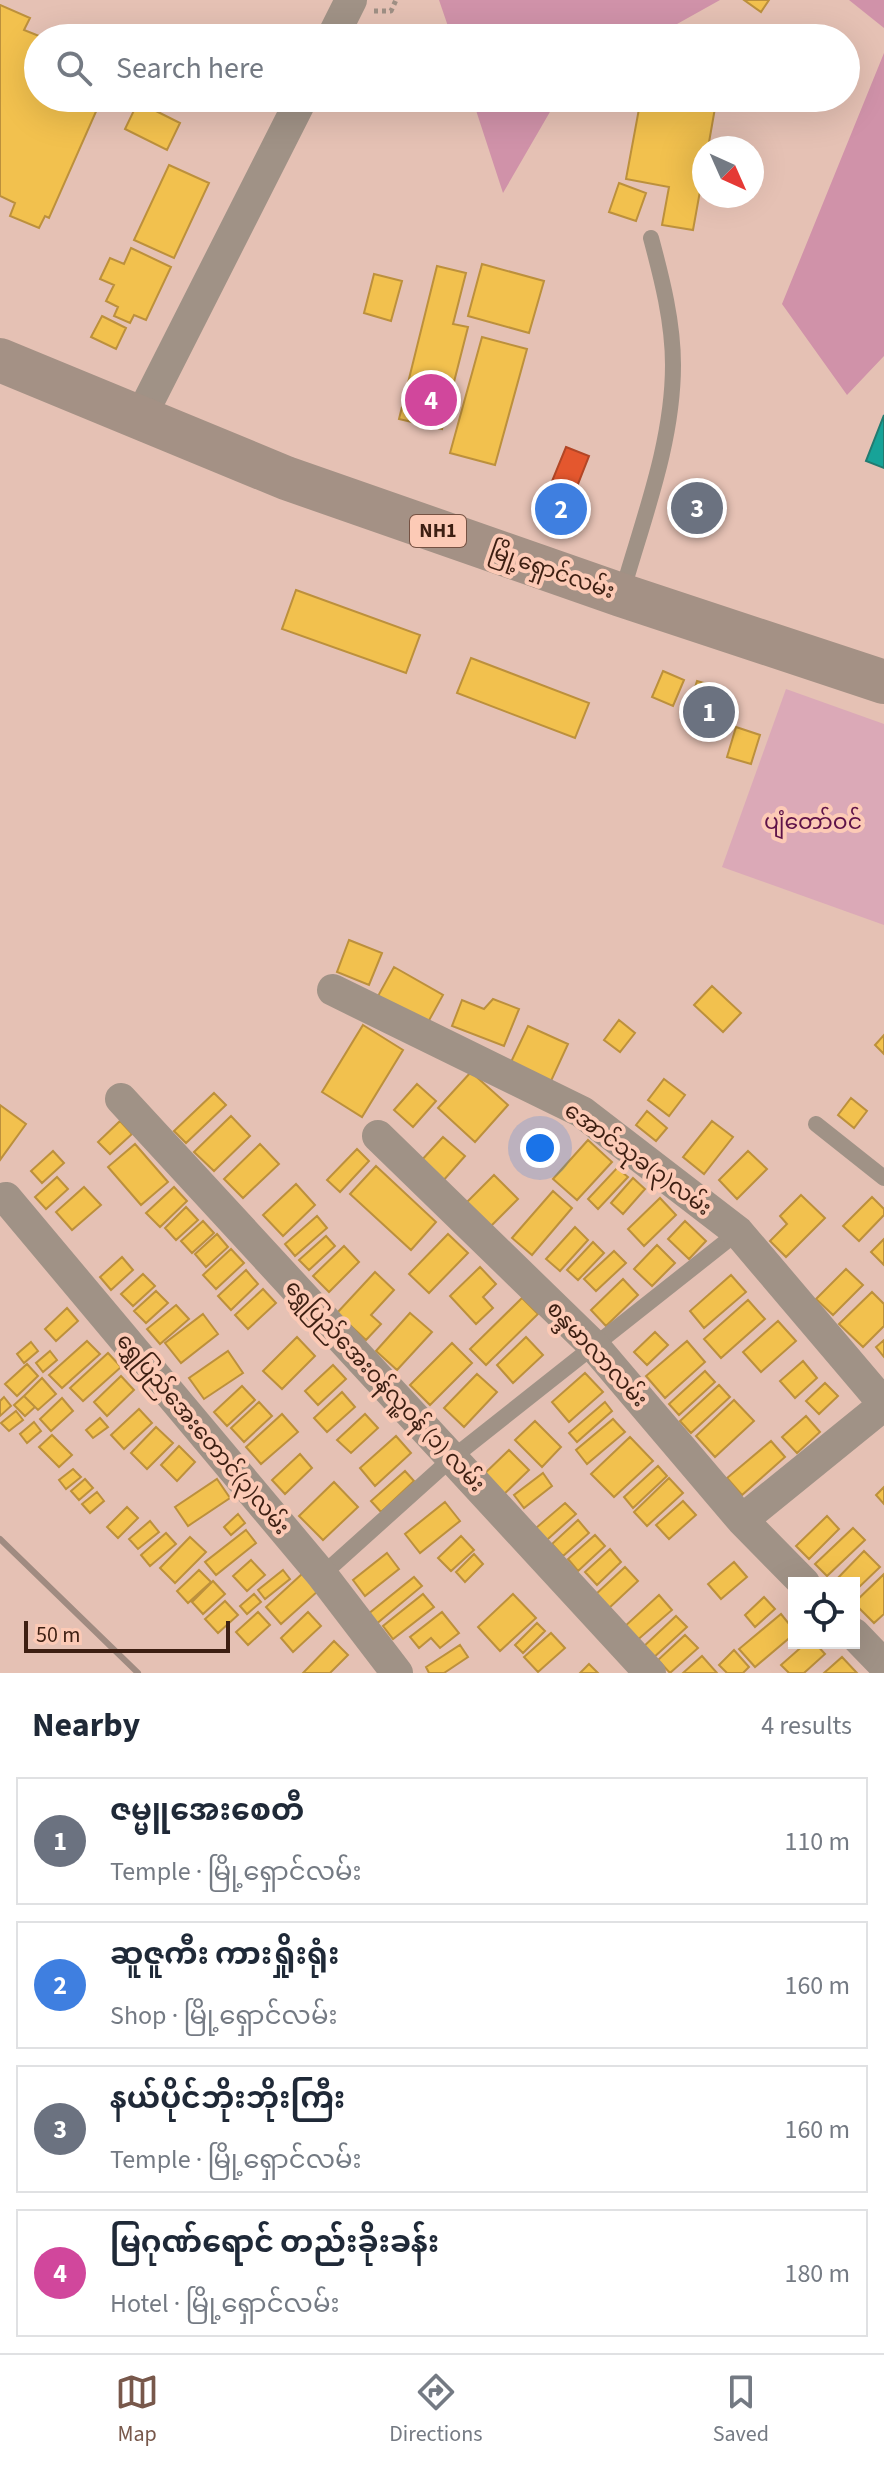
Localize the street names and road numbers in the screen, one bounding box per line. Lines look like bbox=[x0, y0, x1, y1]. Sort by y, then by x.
road number: NH1 bbox=[410, 515, 466, 547]
street label: မြို့ရှောင်လမ်း bbox=[485, 535, 619, 608]
street label: အောင်သုခ(၃)လမ်း bbox=[557, 1095, 718, 1224]
street label: ရွှေပြည်အေးဝန်လူ့ဝန် (၁) လမ်း bbox=[277, 1273, 492, 1500]
street label: စန္ဒမာလာလမ်း bbox=[538, 1293, 655, 1416]
street label: ရွှေပြည်အေးတောင်(၃)လမ်း bbox=[108, 1326, 297, 1542]

